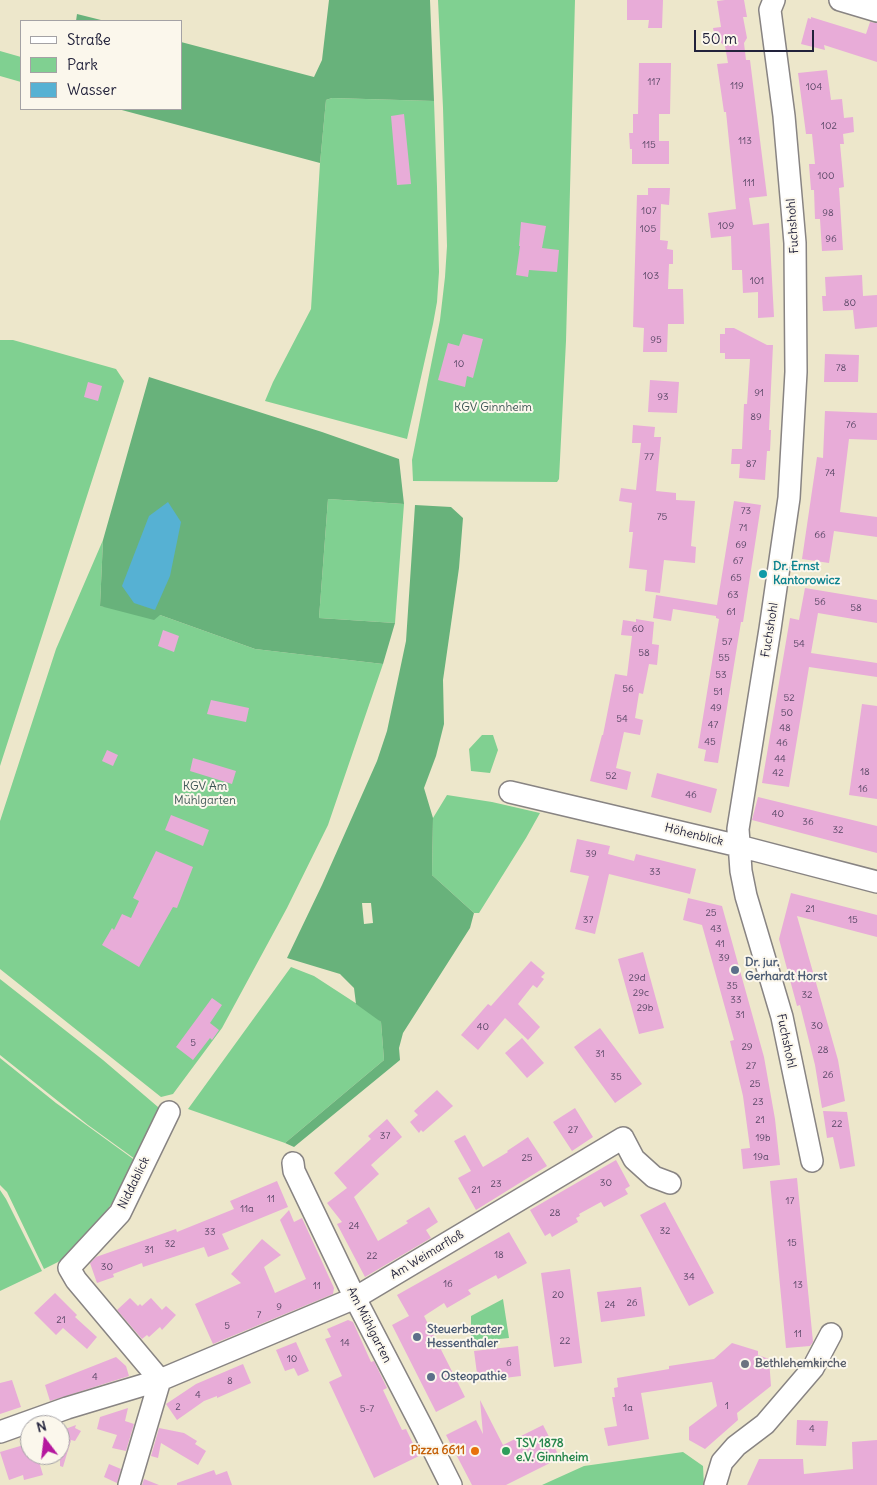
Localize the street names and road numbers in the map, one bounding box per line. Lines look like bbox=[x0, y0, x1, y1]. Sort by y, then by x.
street label: Fuchshohl bbox=[784, 198, 802, 254]
street label: Fuchshohl bbox=[759, 602, 781, 658]
street label: Höhenblick bbox=[663, 821, 725, 849]
street label: Fuchshohl bbox=[773, 1013, 799, 1069]
street label: Niddablick bbox=[115, 1155, 153, 1211]
street label: Am Weimarfloß bbox=[388, 1228, 466, 1282]
street label: Am Mühlgarten bbox=[344, 1285, 394, 1365]

